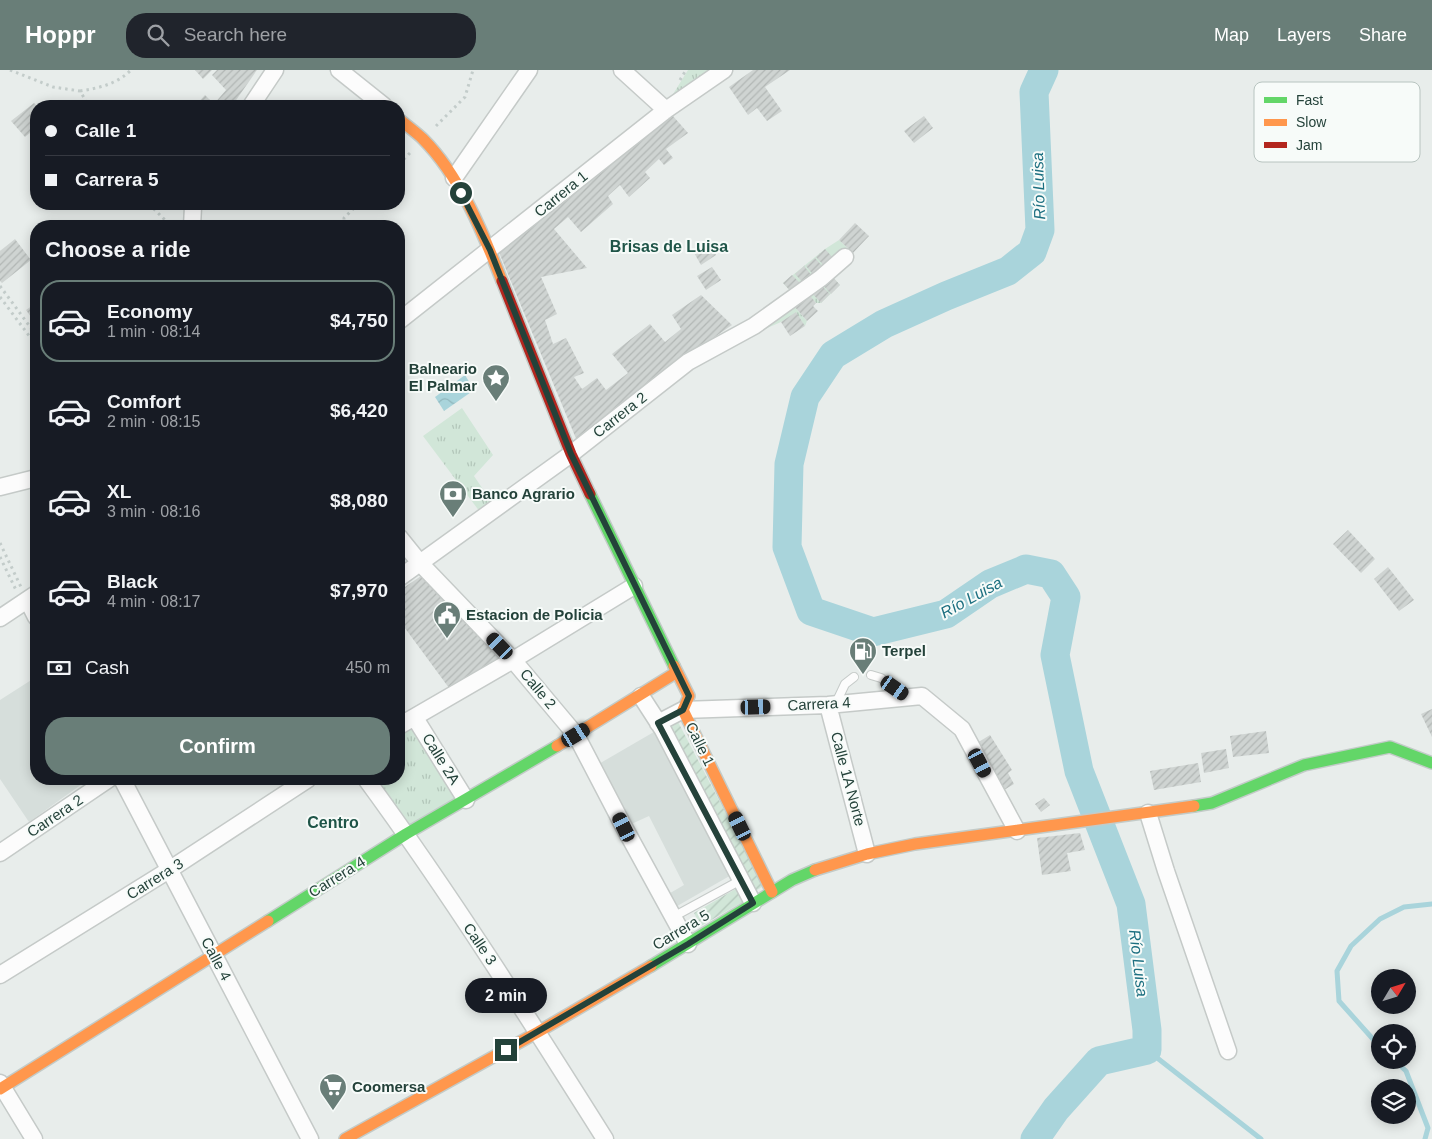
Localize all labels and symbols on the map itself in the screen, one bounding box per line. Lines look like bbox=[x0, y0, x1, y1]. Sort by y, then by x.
legend bbox=[1254, 82, 1420, 162]
text: Fast bbox=[1296, 92, 1323, 108]
text: Slow bbox=[1296, 114, 1327, 130]
text: Jam bbox=[1296, 137, 1322, 153]
water label: Río Luisa bbox=[1029, 152, 1048, 220]
street label: Carrera 1 bbox=[531, 167, 591, 220]
route start bbox=[450, 182, 472, 204]
district label: Brisas de Luisa bbox=[610, 238, 728, 255]
place label: Balneario El Palmar bbox=[409, 360, 477, 394]
place icon: Balneario El Palmar bbox=[481, 363, 511, 402]
street label: Carrera 2 bbox=[589, 388, 650, 441]
bank icon: Banco Agrario bbox=[438, 479, 468, 518]
place label: Banco Agrario bbox=[472, 485, 575, 502]
water label: Río Luisa bbox=[938, 574, 1005, 621]
public building icon: Estacion de Policia bbox=[432, 600, 462, 639]
place label: Estacion de Policia bbox=[466, 606, 603, 623]
car bbox=[484, 630, 515, 662]
fuel station icon: Terpel bbox=[848, 636, 878, 675]
place label: Terpel bbox=[882, 642, 926, 659]
street label: Calle 2 bbox=[517, 665, 560, 712]
car bbox=[878, 673, 911, 703]
street label: Carrera 4 bbox=[787, 693, 851, 714]
car bbox=[740, 699, 771, 715]
street label: Calle 1 bbox=[683, 719, 718, 768]
car bbox=[559, 721, 592, 749]
street label: Calle 2A bbox=[419, 730, 464, 787]
street label: Calle 1A Norte bbox=[828, 730, 869, 828]
car bbox=[966, 746, 993, 780]
street label: Carrera 2 bbox=[24, 791, 86, 840]
car bbox=[726, 809, 753, 843]
car bbox=[610, 810, 637, 844]
district label: Centro bbox=[307, 814, 359, 831]
street label: Carrera 4 bbox=[305, 853, 368, 901]
street label: Carrera 3 bbox=[123, 855, 186, 903]
street label: Carrera 5 bbox=[649, 906, 712, 953]
street label: Calle 3 bbox=[460, 920, 501, 968]
water label: Río Luisa bbox=[1126, 928, 1151, 998]
street label: Calle 4 bbox=[198, 934, 235, 983]
north arrow bbox=[1371, 969, 1416, 1014]
callout: 2 min bbox=[465, 978, 547, 1012]
route end bbox=[495, 1039, 517, 1061]
supermarket icon: Coomersa bbox=[318, 1072, 348, 1111]
place label: Coomersa bbox=[352, 1078, 426, 1095]

